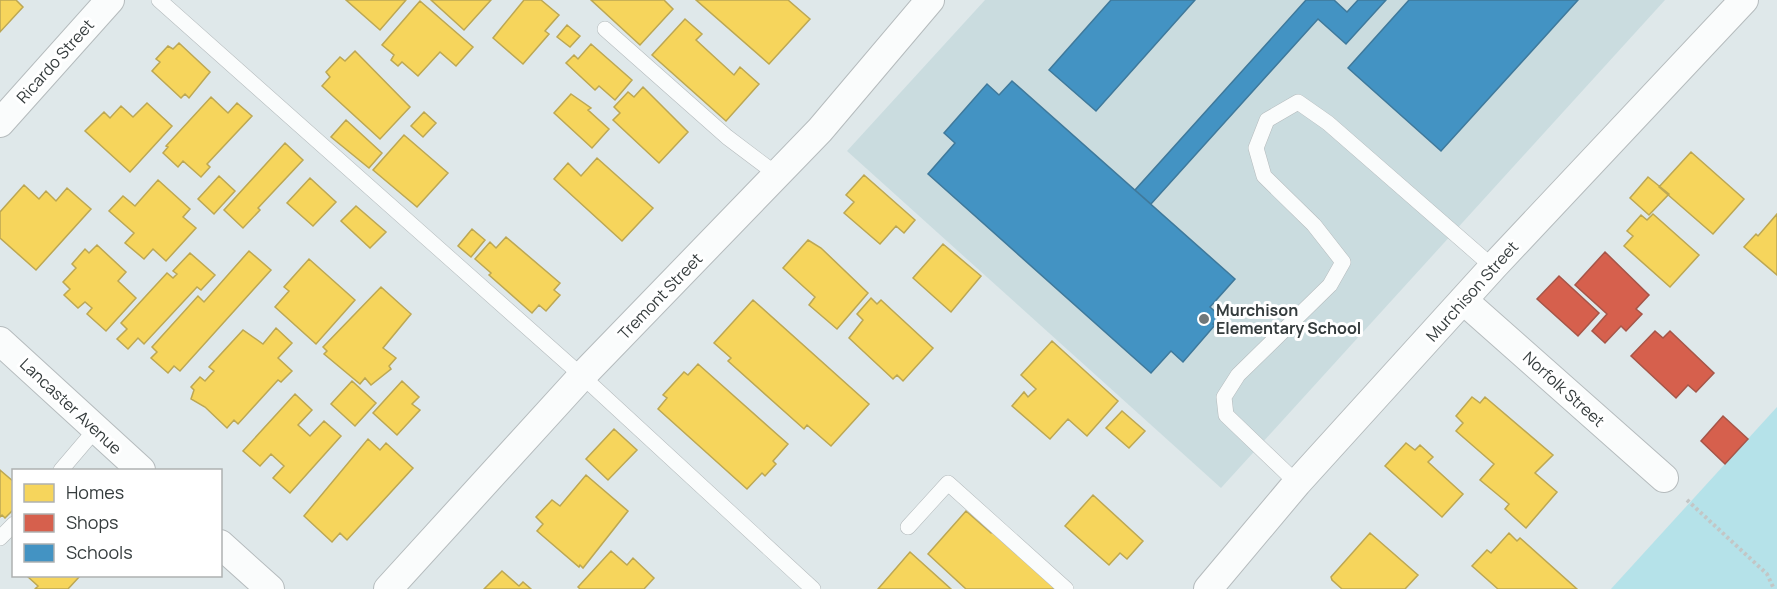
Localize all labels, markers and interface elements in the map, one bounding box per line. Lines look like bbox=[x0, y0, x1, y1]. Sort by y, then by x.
street label: Ricardo Street bbox=[11, 14, 99, 108]
street label: Murchison Street bbox=[1421, 236, 1523, 346]
street label: Tremont Street bbox=[613, 248, 707, 344]
place label: Murchison Elementary School bbox=[1216, 299, 1361, 339]
marker: Murchison Elementary School bbox=[1197, 312, 1211, 326]
street label: Norfolk Street bbox=[1518, 346, 1610, 432]
street label: Lancaster Avenue bbox=[15, 353, 127, 459]
legend bbox=[12, 469, 222, 577]
text: Homes bbox=[66, 480, 124, 504]
text: Shops bbox=[66, 510, 118, 534]
text: Schools bbox=[66, 540, 133, 564]

